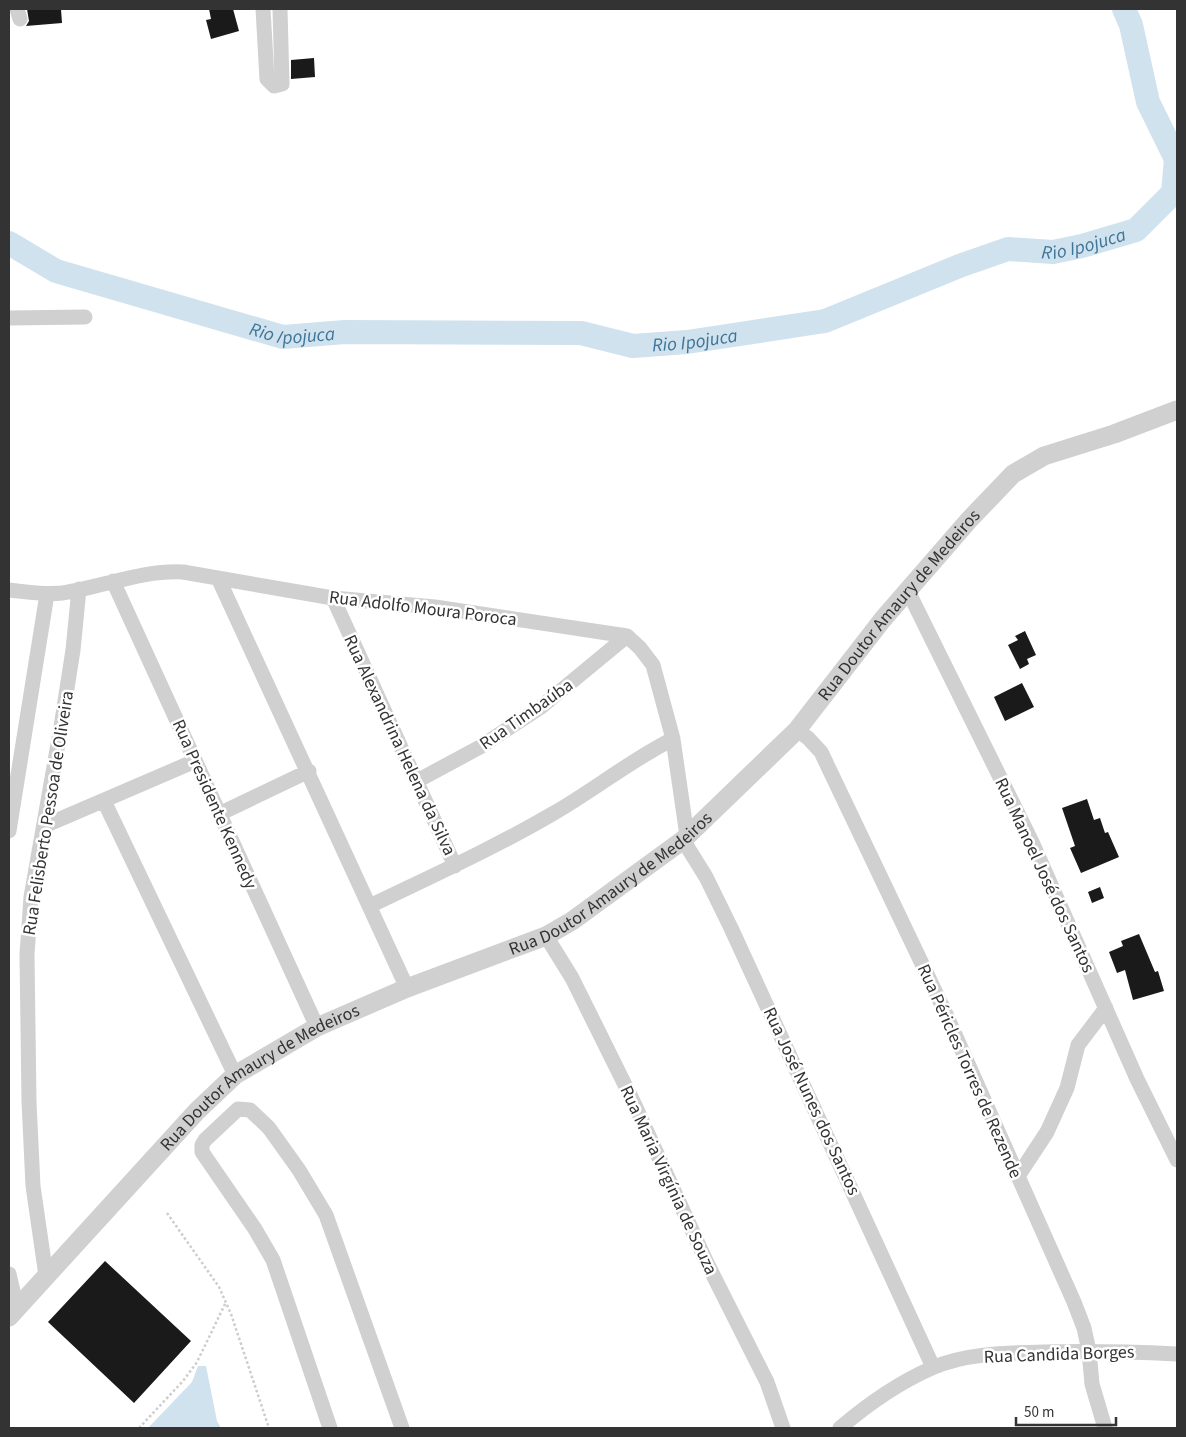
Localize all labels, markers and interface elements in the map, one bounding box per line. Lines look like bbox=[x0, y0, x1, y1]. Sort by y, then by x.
water label: Rio Ipojuca bbox=[1041, 222, 1129, 267]
water label: Rio Ipojuca bbox=[246, 316, 336, 352]
water label: Rio Ipojuca bbox=[651, 322, 740, 360]
street label: Rua Doutor Amaury de Medeiros bbox=[812, 504, 986, 706]
street label: Rua Adolfo Moura Poroca bbox=[328, 585, 518, 632]
street label: Rua Alexandrina Helena da Silva bbox=[337, 631, 462, 860]
street label: Rua Timbaúba bbox=[474, 673, 578, 756]
street label: Rua Felisberto Pessoa de Oliveira bbox=[17, 689, 80, 937]
street label: Rua Presidente Kennedy bbox=[166, 715, 263, 894]
street label: Rua Manoel José dos Santos bbox=[988, 774, 1101, 977]
street label: Rua Doutor Amaury de Medeiros bbox=[505, 806, 718, 962]
street label: Rua Péricles Torres de Rezende bbox=[911, 960, 1028, 1182]
street label: Rua Doutor Amaury de Medeiros bbox=[154, 998, 363, 1157]
street label: Rua José Nunes dos Santos bbox=[757, 1003, 866, 1199]
street label: Rua Maria Virgínia de Souza bbox=[614, 1081, 723, 1279]
street label: Rua Candida Borges bbox=[983, 1339, 1135, 1370]
scale bar bbox=[1016, 1394, 1116, 1426]
text: 50 m bbox=[1024, 1402, 1054, 1423]

